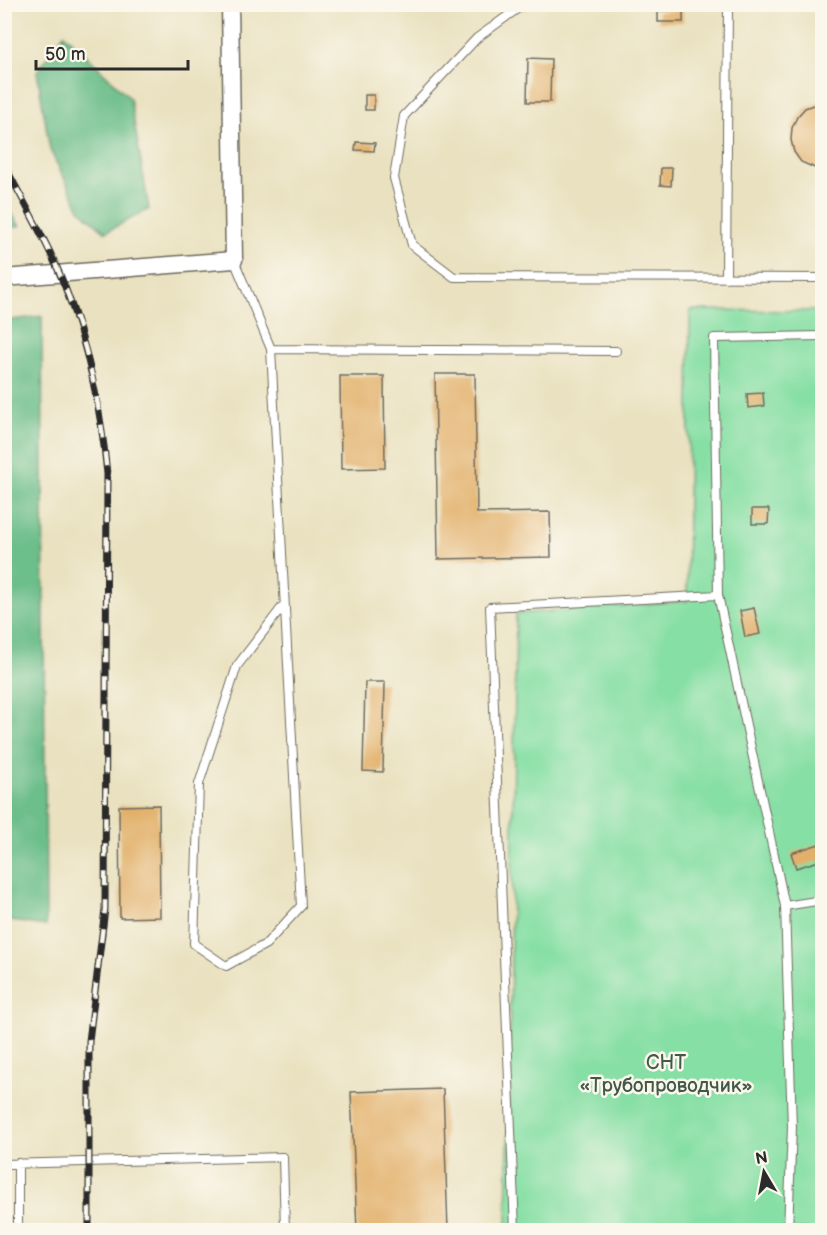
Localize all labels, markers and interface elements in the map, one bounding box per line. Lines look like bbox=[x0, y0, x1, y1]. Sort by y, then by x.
scale bar bbox=[36, 33, 188, 71]
text: 50 m bbox=[45, 44, 86, 65]
park label: СНТ «Трубопроводчик» bbox=[579, 1051, 753, 1098]
north arrow bbox=[734, 1142, 794, 1202]
text: N bbox=[754, 1148, 769, 1169]

